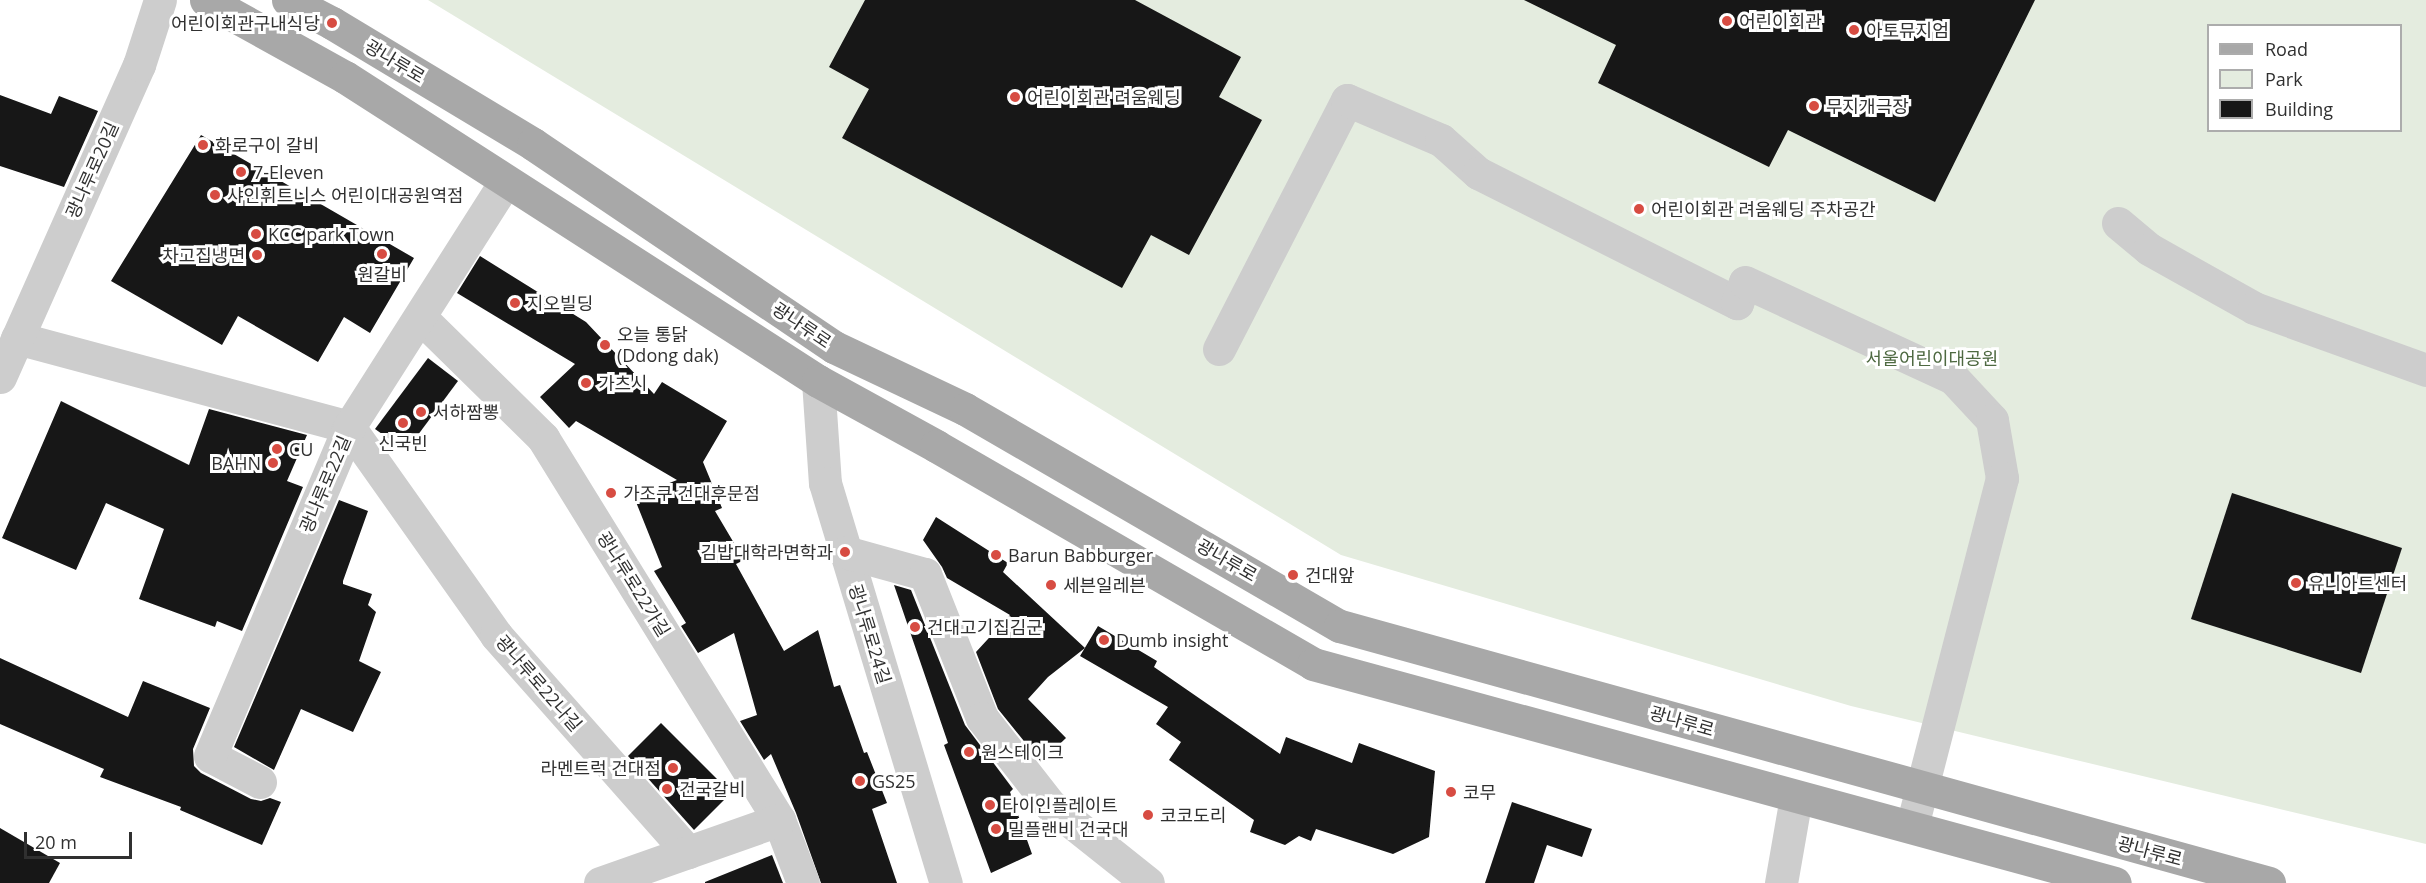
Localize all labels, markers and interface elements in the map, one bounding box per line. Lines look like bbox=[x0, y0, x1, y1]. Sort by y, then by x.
place label: 어린이회관 bbox=[1739, 10, 1822, 32]
place label: 어린이회관구내식당 bbox=[171, 12, 320, 34]
marker: 어린이회관 bbox=[1720, 14, 1734, 28]
marker: 어린이회관구내식당 bbox=[325, 16, 339, 30]
place label: 아토뮤지엄 bbox=[1866, 19, 1949, 41]
marker: 아토뮤지엄 bbox=[1847, 23, 1861, 37]
legend bbox=[2207, 24, 2402, 132]
street label: 광나루로 bbox=[361, 35, 429, 87]
text: Road bbox=[2265, 37, 2308, 61]
text: Park bbox=[2265, 67, 2303, 91]
place label: 어린이회관 려움웨딩 bbox=[1027, 86, 1181, 108]
marker: 어린이회관 려움웨딩 bbox=[1008, 90, 1022, 104]
place label: 무지개극장 bbox=[1826, 95, 1909, 117]
text: Building bbox=[2265, 97, 2333, 121]
marker: 무지개극장 bbox=[1807, 99, 1821, 113]
street label: 광나루로20길 bbox=[61, 118, 123, 222]
place label: 화로구이 갈비 bbox=[215, 134, 319, 156]
marker: 화로구이 갈비 bbox=[196, 138, 210, 152]
place label: 7-Eleven bbox=[253, 161, 324, 183]
marker: 7-Eleven bbox=[234, 165, 248, 179]
place label: 샤인휘트니스 어린이대공원역점 bbox=[227, 184, 464, 206]
marker: 샤인휘트니스 어린이대공원역점 bbox=[208, 188, 222, 202]
place label: 어린이회관 려움웨딩 주차공간 bbox=[1651, 198, 1876, 220]
marker: 어린이회관 려움웨딩 주차공간 bbox=[1632, 202, 1646, 216]
place label: KCC park Town bbox=[268, 223, 395, 245]
marker: KCC park Town bbox=[249, 227, 263, 241]
place label: 차고집냉면 bbox=[162, 244, 245, 266]
marker: 원갈비 bbox=[375, 247, 389, 261]
marker: 차고집냉면 bbox=[250, 248, 264, 262]
place label: 원갈비 bbox=[357, 263, 407, 285]
place label: 지오빌딩 bbox=[527, 292, 593, 314]
marker: 지오빌딩 bbox=[508, 296, 522, 310]
street label: 광나루로 bbox=[769, 298, 835, 352]
place label: 오늘 통닭 (Ddong dak) bbox=[617, 324, 718, 366]
marker: 오늘 통닭 (Ddong dak) bbox=[598, 338, 612, 352]
park label: 서울어린이대공원 bbox=[1866, 347, 1998, 369]
place label: 가츠시 bbox=[598, 372, 648, 394]
marker: 가츠시 bbox=[579, 376, 593, 390]
place label: 서하짬뽕 bbox=[433, 401, 499, 423]
marker: 서하짬뽕 bbox=[414, 405, 428, 419]
marker: 신국빈 bbox=[396, 416, 410, 430]
street label: 광나루로22길 bbox=[295, 432, 355, 536]
place label: 신국빈 bbox=[378, 432, 428, 454]
place label: CU bbox=[289, 438, 313, 460]
marker: CU bbox=[270, 442, 284, 456]
place label: BAHN bbox=[211, 452, 261, 474]
marker: BAHN bbox=[266, 456, 280, 470]
place label: 가조쿠 건대후문점 bbox=[623, 482, 760, 504]
marker: 가조쿠 건대후문점 bbox=[604, 486, 618, 500]
street label: 광나루로22가길 bbox=[593, 527, 675, 641]
street label: 광나루로 bbox=[1193, 534, 1261, 586]
place label: 김밥대학라면학과 bbox=[701, 541, 833, 563]
place label: Barun Babburger bbox=[1008, 544, 1153, 566]
marker: 김밥대학라면학과 bbox=[838, 545, 852, 559]
marker: Barun Babburger bbox=[989, 548, 1003, 562]
place label: 건대앞 bbox=[1305, 564, 1355, 586]
marker: 건대앞 bbox=[1286, 568, 1300, 582]
place label: 유니아트센터 bbox=[2308, 572, 2407, 594]
place label: 세븐일레븐 bbox=[1063, 574, 1146, 596]
marker: 유니아트센터 bbox=[2289, 576, 2303, 590]
marker: 세븐일레븐 bbox=[1044, 578, 1058, 592]
street label: 광나루로24길 bbox=[845, 581, 895, 687]
place label: 건대고기집김군 bbox=[927, 616, 1043, 638]
marker: 건대고기집김군 bbox=[908, 620, 922, 634]
place label: Dumb insight bbox=[1116, 629, 1228, 651]
street label: 광나루로22나길 bbox=[492, 631, 586, 735]
marker: Dumb insight bbox=[1097, 633, 1111, 647]
street label: 광나루로 bbox=[1647, 701, 1717, 741]
place label: 원스테이크 bbox=[981, 741, 1064, 763]
marker: 원스테이크 bbox=[962, 745, 976, 759]
place label: 라멘트럭 건대점 bbox=[540, 757, 661, 779]
marker: 라멘트럭 건대점 bbox=[666, 761, 680, 775]
place label: GS25 bbox=[872, 770, 916, 792]
marker: GS25 bbox=[853, 774, 867, 788]
place label: 건국갈비 bbox=[679, 778, 745, 800]
place label: 코무 bbox=[1463, 781, 1496, 803]
marker: 건국갈비 bbox=[660, 782, 674, 796]
marker: 코무 bbox=[1444, 785, 1458, 799]
place label: 타이인플레이트 bbox=[1002, 794, 1118, 816]
marker: 타이인플레이트 bbox=[983, 798, 997, 812]
place label: 코코도리 bbox=[1160, 804, 1226, 826]
marker: 코코도리 bbox=[1141, 808, 1155, 822]
place label: 밀플랜비 건국대 bbox=[1008, 818, 1129, 840]
scale bar bbox=[27, 820, 135, 858]
marker: 밀플랜비 건국대 bbox=[989, 822, 1003, 836]
text: 20 m bbox=[35, 830, 77, 854]
street label: 광나루로 bbox=[2115, 832, 2185, 870]

